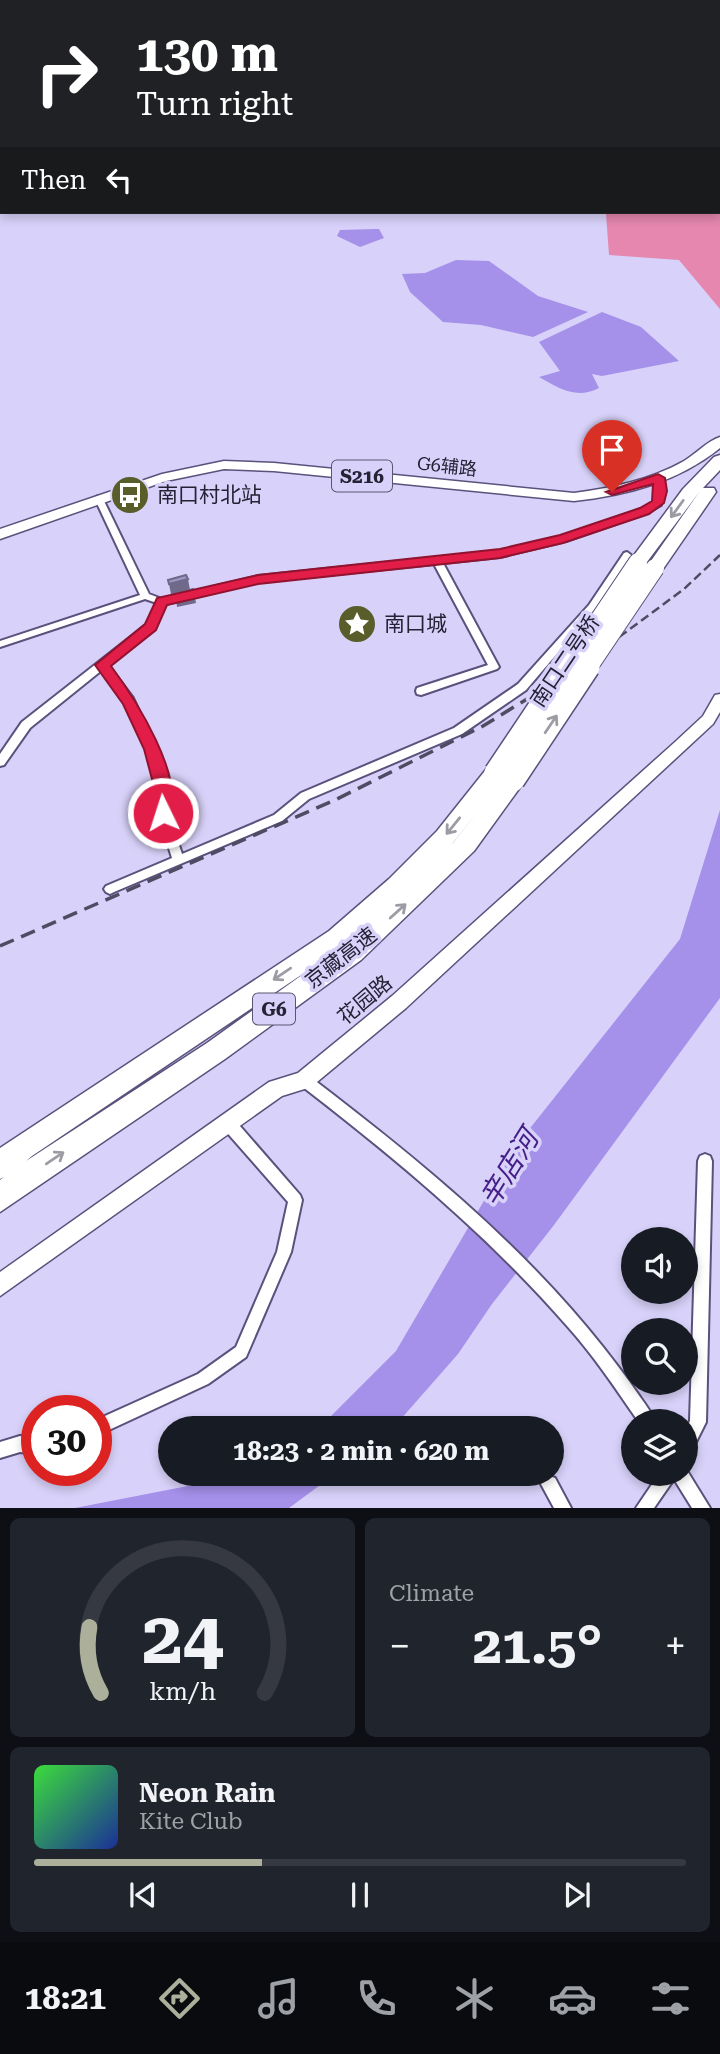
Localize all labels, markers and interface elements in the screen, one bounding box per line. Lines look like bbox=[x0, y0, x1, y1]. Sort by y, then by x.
text: 130 m bbox=[136, 26, 278, 83]
icon: right bbox=[21, 28, 112, 119]
text: Turn right bbox=[136, 85, 293, 123]
icon: left bbox=[100, 161, 138, 199]
text: Then bbox=[21, 165, 86, 195]
pin bbox=[582, 420, 642, 492]
icon: arrive bbox=[593, 431, 631, 469]
street label: G6辅路 bbox=[416, 452, 478, 480]
road number: S216 bbox=[332, 461, 392, 491]
bus stop icon: 南口村北站 bbox=[109, 474, 151, 516]
place label: 南口村北站 bbox=[157, 483, 262, 507]
one-way arrow bbox=[670, 500, 685, 519]
place icon: 南口城 bbox=[336, 603, 378, 645]
street label: 南口二号桥 bbox=[526, 611, 604, 711]
place label: 南口城 bbox=[384, 612, 447, 636]
one-way arrow bbox=[543, 715, 558, 734]
position arrow bbox=[126, 776, 200, 850]
one-way arrow bbox=[446, 817, 461, 835]
one-way arrow bbox=[389, 903, 407, 919]
street label: 京藏高速 bbox=[301, 923, 381, 993]
one-way arrow bbox=[273, 967, 292, 982]
street label: 花园路 bbox=[333, 971, 397, 1029]
road number: G6 bbox=[253, 993, 295, 1024]
water label: 辛店河 bbox=[473, 1119, 548, 1212]
one-way arrow bbox=[45, 1151, 64, 1165]
map controls bbox=[621, 1227, 698, 1486]
button: sound bbox=[621, 1227, 698, 1304]
button: search bbox=[621, 1318, 698, 1395]
speed limit sign: 30 bbox=[21, 1395, 112, 1486]
button: layers bbox=[621, 1409, 698, 1486]
text: 18:23 · 2 min · 620 m bbox=[233, 1436, 489, 1466]
text: Climate bbox=[389, 1580, 474, 1607]
text: 24 bbox=[142, 1597, 223, 1682]
text: 21.5° bbox=[473, 1615, 602, 1676]
text: − bbox=[389, 1624, 410, 1668]
text: + bbox=[665, 1624, 686, 1668]
text: km/h bbox=[149, 1677, 216, 1706]
text: Neon Rain bbox=[139, 1778, 275, 1808]
text: Kite Club bbox=[139, 1808, 243, 1835]
icon: previous bbox=[124, 1876, 162, 1914]
icon: pause bbox=[341, 1876, 379, 1914]
icon: next bbox=[558, 1876, 596, 1914]
icon: directions bbox=[155, 1974, 204, 2023]
icon: music bbox=[254, 1974, 303, 2023]
icon: phone bbox=[352, 1974, 401, 2023]
icon: climate bbox=[450, 1974, 499, 2023]
icon: car bbox=[548, 1974, 597, 2023]
icon: filters bbox=[646, 1974, 695, 2023]
text: 18:21 bbox=[25, 1979, 106, 2017]

